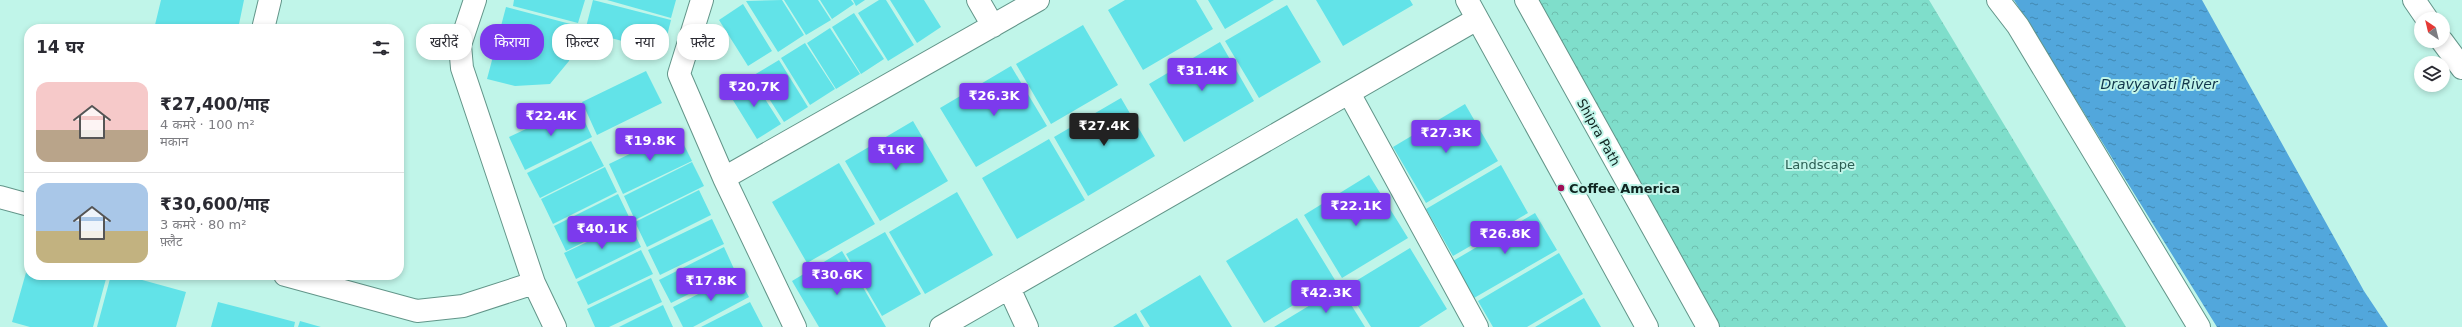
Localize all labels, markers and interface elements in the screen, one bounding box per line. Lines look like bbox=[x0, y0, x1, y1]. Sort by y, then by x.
north arrow bbox=[2414, 12, 2450, 48]
map controls bbox=[2414, 12, 2450, 92]
chip: खरीदें bbox=[416, 24, 472, 60]
chip: किराया bbox=[480, 24, 544, 60]
chip: फ़िल्टर bbox=[552, 24, 613, 60]
chip: नया bbox=[621, 24, 669, 60]
chip: फ़्लैट bbox=[677, 24, 729, 60]
text: 14 घर bbox=[36, 37, 84, 57]
icon: filters bbox=[370, 37, 392, 59]
button: layers bbox=[2414, 56, 2450, 92]
pin: ₹31.4K bbox=[1169, 58, 1235, 92]
text: ₹31.4K bbox=[1176, 63, 1228, 78]
pin: ₹20.7K bbox=[721, 74, 787, 108]
water label: Dravyavati River bbox=[2100, 76, 2219, 92]
text: ₹20.7K bbox=[728, 79, 780, 94]
pin: ₹26.3K bbox=[961, 83, 1027, 117]
text: ₹26.3K bbox=[968, 88, 1020, 103]
text: ₹27,400/माह bbox=[160, 94, 269, 114]
street label: Shipra Path bbox=[1574, 96, 1623, 168]
icon: home bbox=[68, 98, 116, 146]
pin: ₹22.4K bbox=[518, 103, 584, 137]
text: ₹22.4K bbox=[525, 108, 577, 123]
pin: ₹27.4K bbox=[1071, 113, 1137, 147]
text: 4 कमरे · 100 m² bbox=[160, 117, 255, 132]
text: ₹27.4K bbox=[1078, 118, 1130, 133]
pin: ₹27.3K bbox=[1413, 120, 1479, 154]
text: ₹27.3K bbox=[1420, 125, 1472, 140]
pin: ₹19.8K bbox=[617, 128, 683, 162]
text: ₹19.8K bbox=[624, 133, 676, 148]
text: मकान bbox=[160, 134, 188, 149]
pin: ₹16K bbox=[872, 137, 920, 171]
text: ₹16K bbox=[877, 142, 915, 157]
park label: Landscape bbox=[1785, 157, 1855, 172]
place label: Coffee America bbox=[1569, 181, 1680, 196]
marker: Coffee America bbox=[1556, 183, 1566, 193]
pin: ₹22.1K bbox=[1323, 193, 1389, 227]
text: ₹30,600/माह bbox=[160, 194, 269, 214]
text: ₹22.1K bbox=[1330, 198, 1382, 213]
icon: home bbox=[68, 199, 116, 247]
pin: ₹40.1K bbox=[569, 216, 635, 250]
text: 3 कमरे · 80 m² bbox=[160, 217, 246, 232]
text: ₹40.1K bbox=[576, 221, 628, 236]
pin: ₹26.8K bbox=[1472, 221, 1538, 255]
text: ₹26.8K bbox=[1479, 226, 1531, 241]
text: फ़्लैट bbox=[160, 234, 183, 249]
pin: ₹30.6K bbox=[804, 262, 870, 296]
text: ₹30.6K bbox=[811, 267, 863, 282]
pin: ₹17.8K bbox=[678, 268, 744, 302]
text: ₹17.8K bbox=[685, 273, 737, 288]
pin: ₹42.3K bbox=[1293, 280, 1359, 314]
text: ₹42.3K bbox=[1300, 285, 1352, 300]

